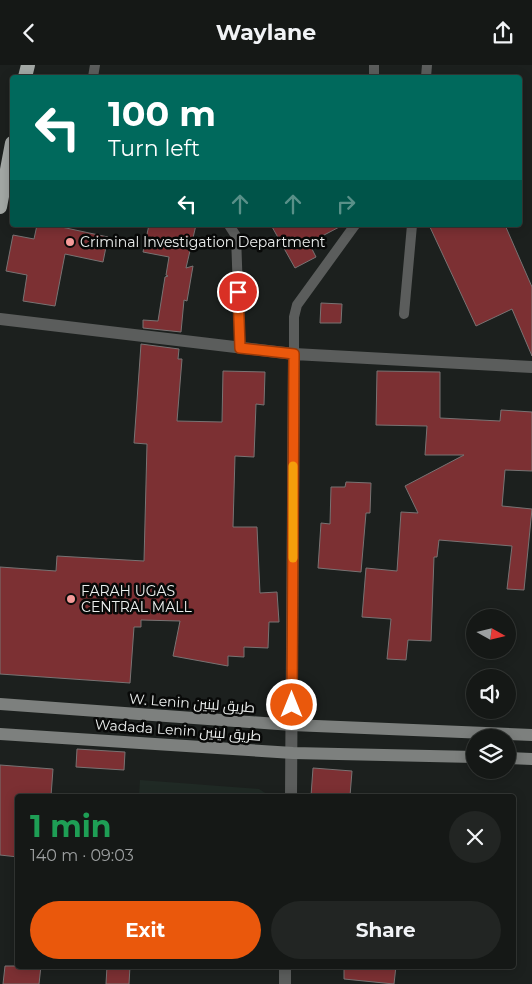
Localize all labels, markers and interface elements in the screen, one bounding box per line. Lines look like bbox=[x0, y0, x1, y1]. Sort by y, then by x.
icon: back bbox=[15, 19, 43, 47]
text: Waylane bbox=[216, 19, 316, 46]
icon: share bbox=[489, 19, 517, 47]
text: 100 m bbox=[108, 92, 216, 135]
icon: left bbox=[25, 95, 90, 160]
text: Turn left bbox=[108, 135, 200, 162]
icon: left bbox=[173, 190, 201, 218]
icon: ahead bbox=[226, 190, 254, 218]
icon: ahead bbox=[279, 190, 307, 218]
icon: right bbox=[332, 190, 360, 218]
place label: Criminal Investigation Department bbox=[80, 233, 326, 251]
marker: Criminal Investigation Department bbox=[64, 236, 76, 248]
pin bbox=[217, 271, 259, 313]
icon: arrive bbox=[224, 278, 252, 306]
place label: FARAH UGAS CENTRAL MALL bbox=[81, 582, 192, 616]
marker: FARAH UGAS CENTRAL MALL bbox=[65, 593, 77, 605]
north arrow bbox=[466, 609, 516, 659]
map controls bbox=[466, 609, 516, 779]
button: sound bbox=[466, 669, 516, 719]
position arrow bbox=[265, 678, 317, 730]
street label: W. Lenin طريق لينين bbox=[128, 690, 256, 716]
street label: Wadada Lenin طريق لينين bbox=[94, 715, 262, 745]
button: layers bbox=[466, 729, 516, 779]
text: 1 min bbox=[30, 808, 111, 845]
button: close bbox=[449, 811, 501, 863]
text: 140 m · 09:03 bbox=[30, 846, 134, 865]
button: Exit bbox=[30, 901, 261, 959]
button: Share bbox=[271, 901, 501, 959]

